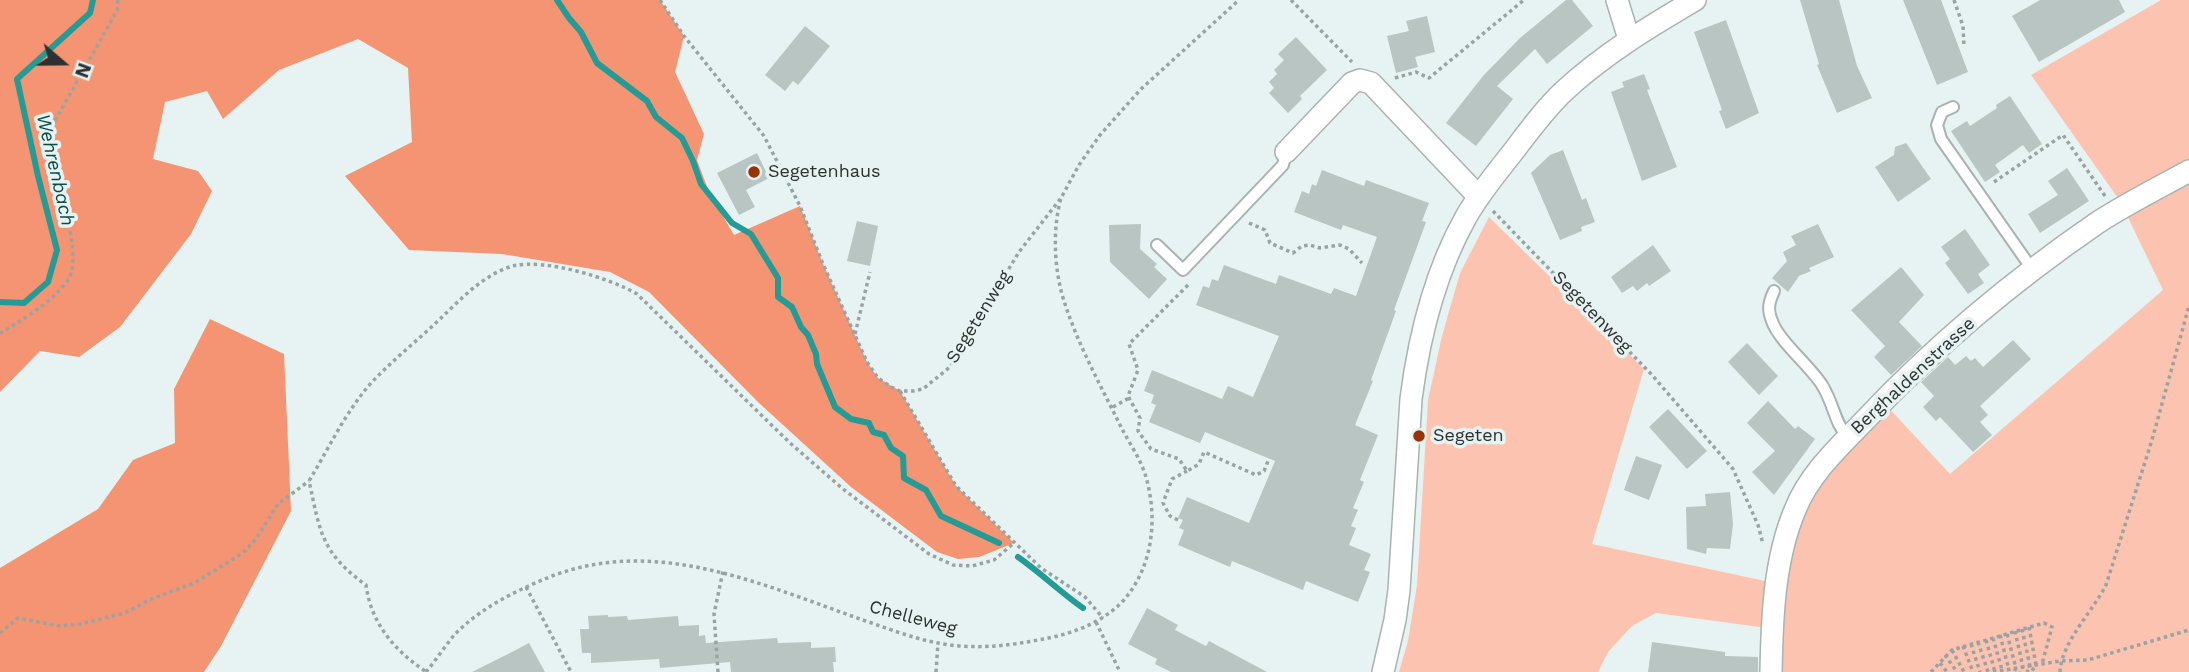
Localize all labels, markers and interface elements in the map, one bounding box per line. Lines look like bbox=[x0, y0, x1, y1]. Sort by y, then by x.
north arrow bbox=[28, 28, 98, 98]
text: N bbox=[70, 60, 96, 81]
water label: Wehrenbach bbox=[31, 112, 79, 228]
place label: Segetenhaus bbox=[768, 161, 881, 183]
marker: Segetenhaus bbox=[746, 164, 762, 180]
street label: Segetenweg bbox=[942, 267, 1016, 367]
street label: Segetenweg bbox=[1548, 267, 1636, 357]
street label: Berghaldenstrasse bbox=[1846, 313, 1980, 439]
place label: Segeten bbox=[1433, 425, 1504, 447]
marker: Segeten bbox=[1411, 428, 1427, 444]
street label: Chelleweg bbox=[867, 596, 959, 640]

